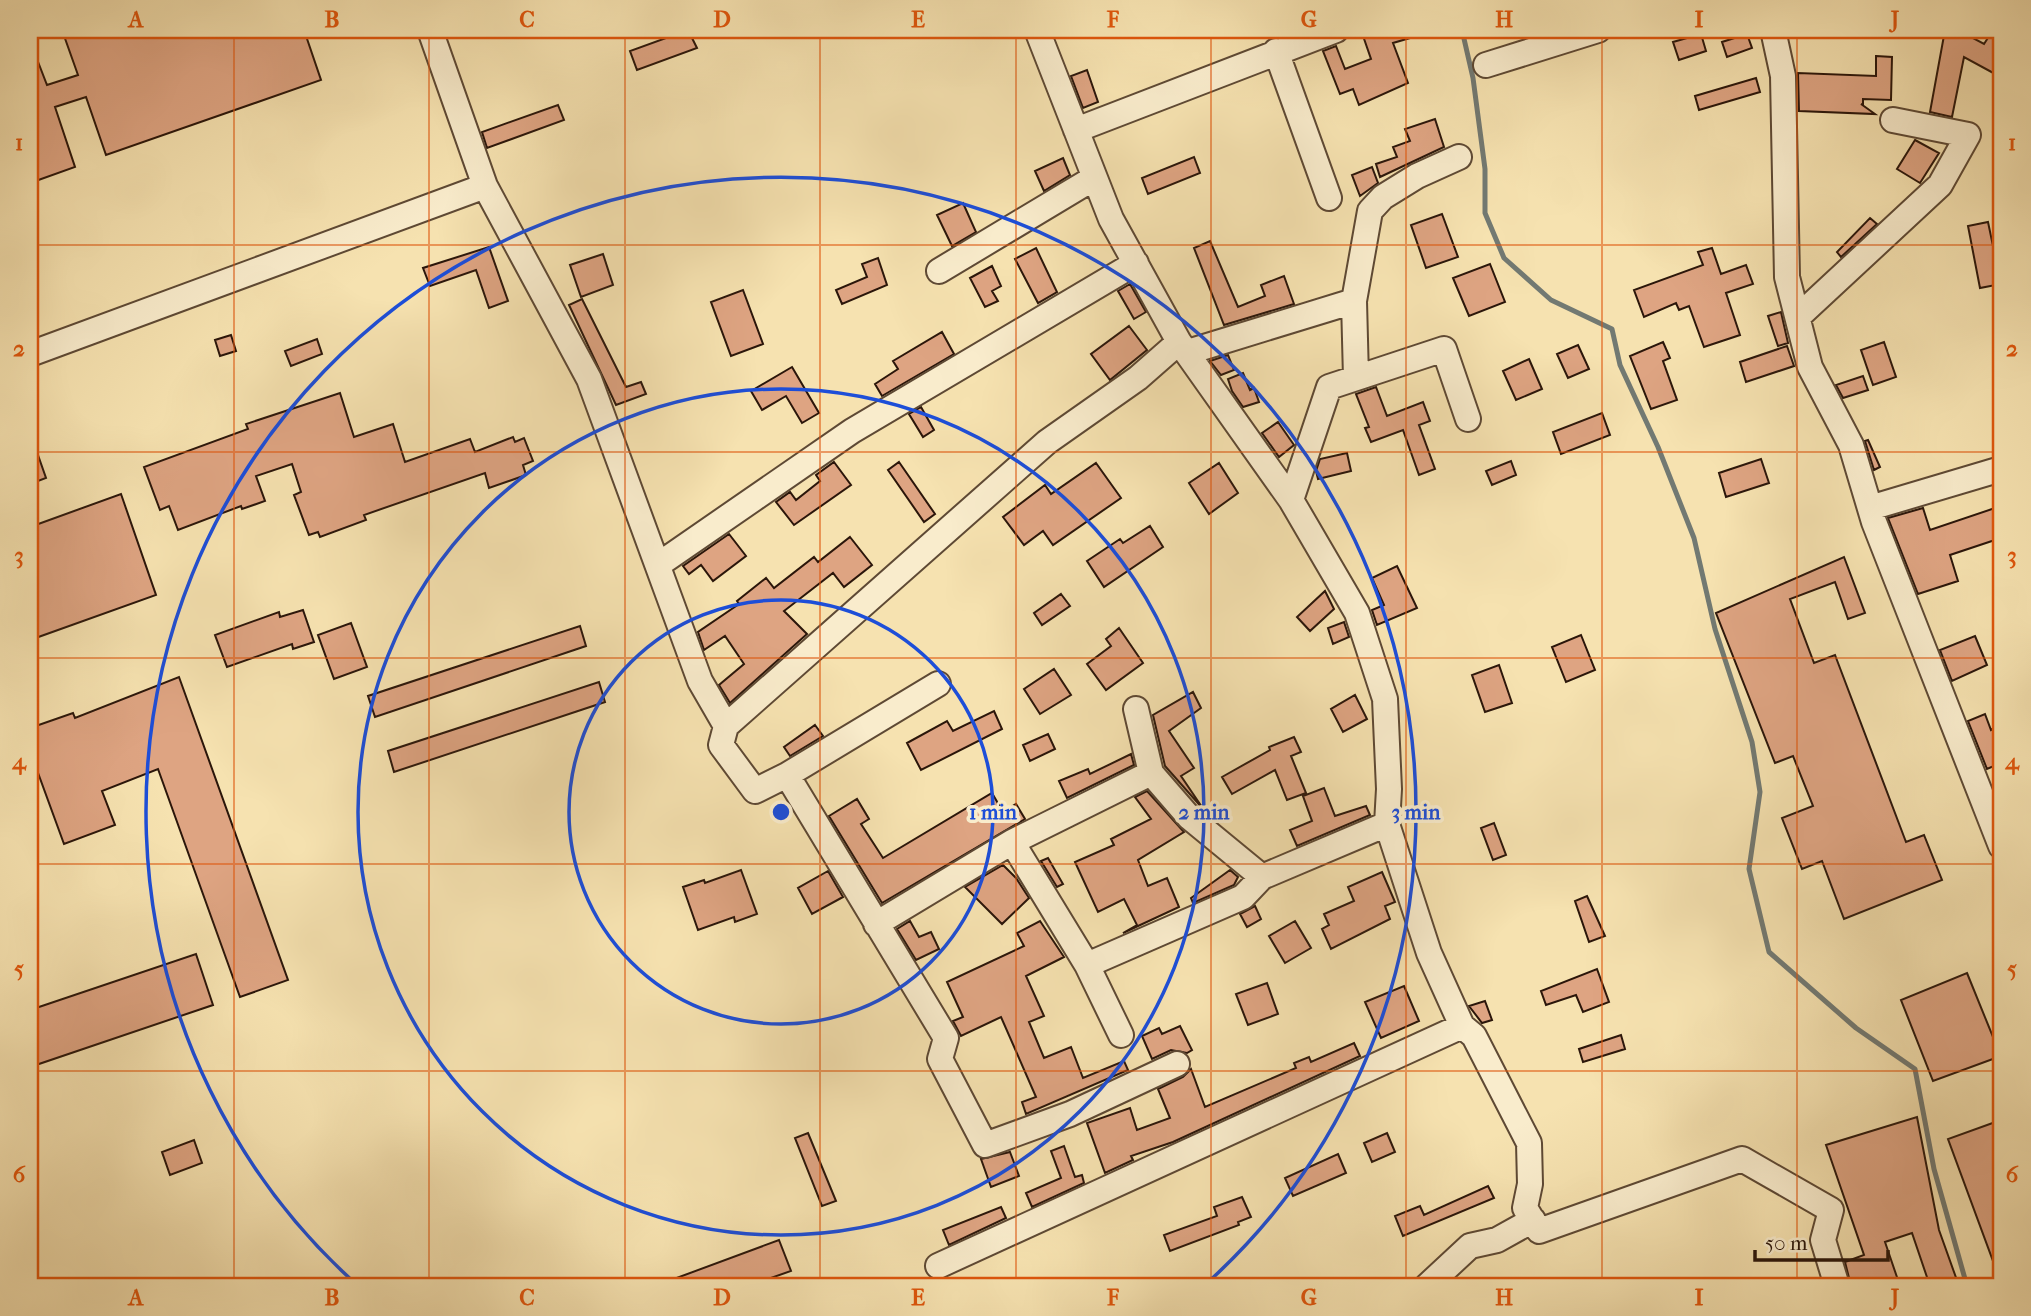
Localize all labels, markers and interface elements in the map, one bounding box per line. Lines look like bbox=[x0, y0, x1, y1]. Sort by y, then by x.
text: A bbox=[127, 6, 145, 33]
text: B bbox=[325, 6, 340, 33]
text: C bbox=[519, 6, 535, 33]
text: D bbox=[713, 6, 731, 33]
text: E bbox=[911, 6, 925, 33]
text: F bbox=[1106, 6, 1120, 33]
text: G bbox=[1301, 6, 1317, 33]
text: H bbox=[1495, 6, 1513, 33]
text: I bbox=[1695, 6, 1704, 33]
text: J bbox=[1889, 6, 1900, 33]
text: 1 bbox=[15, 129, 23, 156]
text: 1 bbox=[2008, 129, 2016, 156]
text: 2 bbox=[13, 335, 25, 362]
text: 2 bbox=[2006, 335, 2018, 362]
text: 3 bbox=[14, 542, 24, 569]
text: 3 bbox=[2007, 542, 2017, 569]
text: 4 bbox=[11, 748, 27, 775]
text: 4 bbox=[2004, 748, 2020, 775]
centre of rings bbox=[769, 800, 793, 824]
text: 1 min bbox=[969, 800, 1018, 824]
text: 2 min bbox=[1178, 800, 1230, 824]
text: 3 min bbox=[1392, 800, 1441, 824]
text: 5 bbox=[14, 955, 24, 982]
text: 5 bbox=[2007, 955, 2017, 982]
text: 6 bbox=[13, 1161, 26, 1188]
text: 6 bbox=[2006, 1161, 2019, 1188]
scale bar bbox=[1755, 1218, 1888, 1262]
text: 50 m bbox=[1765, 1231, 1808, 1255]
text: A bbox=[127, 1284, 145, 1311]
text: B bbox=[325, 1284, 340, 1311]
text: C bbox=[519, 1284, 535, 1311]
text: D bbox=[713, 1284, 731, 1311]
text: E bbox=[911, 1284, 925, 1311]
text: F bbox=[1106, 1284, 1120, 1311]
text: G bbox=[1301, 1284, 1317, 1311]
text: H bbox=[1495, 1284, 1513, 1311]
text: I bbox=[1695, 1284, 1704, 1311]
text: J bbox=[1889, 1284, 1900, 1311]

